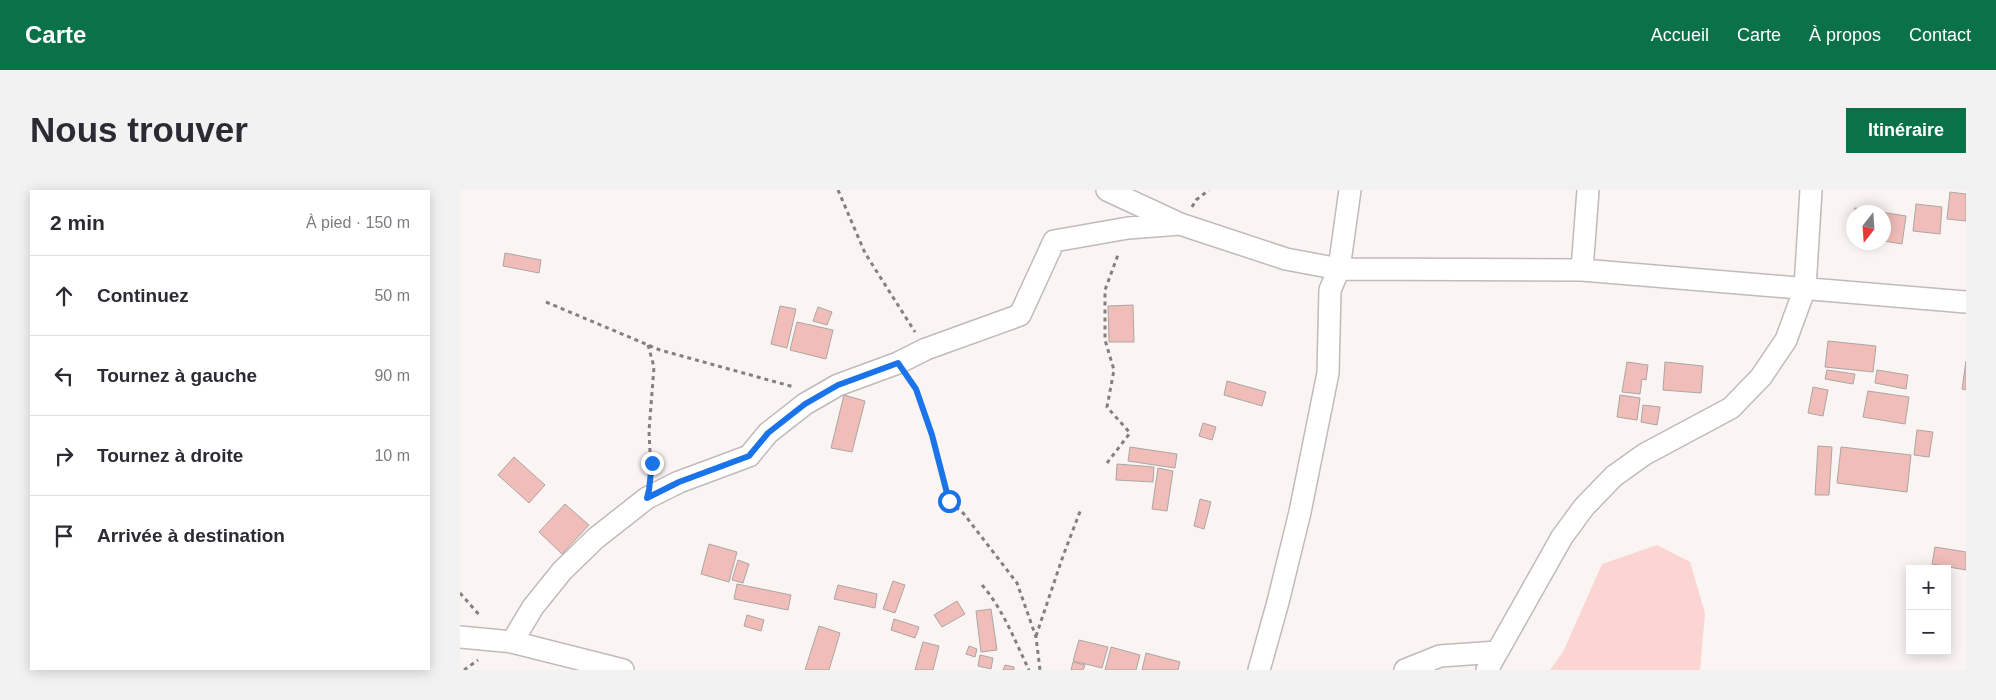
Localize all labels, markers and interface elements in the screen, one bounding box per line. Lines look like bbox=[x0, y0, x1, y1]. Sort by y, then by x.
text: Carte bbox=[25, 21, 86, 48]
text: Accueil bbox=[1651, 25, 1709, 45]
text: Carte bbox=[1737, 25, 1781, 45]
text: À propos bbox=[1809, 25, 1881, 45]
text: Contact bbox=[1909, 25, 1971, 45]
button: Itinéraire bbox=[1846, 108, 1966, 153]
text: Nous trouver bbox=[30, 110, 248, 149]
north arrow bbox=[1846, 205, 1891, 250]
text: 2 min bbox=[50, 211, 105, 234]
text: À pied · 150 m bbox=[306, 214, 410, 231]
icon: ahead bbox=[50, 282, 78, 310]
text: Continuez bbox=[97, 285, 189, 306]
text: 50 m bbox=[374, 287, 410, 304]
icon: left bbox=[50, 362, 78, 390]
text: Tournez à gauche bbox=[97, 365, 257, 386]
text: 90 m bbox=[374, 367, 410, 384]
icon: right bbox=[50, 442, 78, 470]
text: Tournez à droite bbox=[97, 445, 243, 466]
text: 10 m bbox=[374, 447, 410, 464]
route end bbox=[641, 452, 664, 475]
route start bbox=[938, 490, 961, 513]
icon: arrive bbox=[50, 522, 78, 550]
text: Arrivée à destination bbox=[97, 525, 285, 546]
map controls bbox=[1906, 565, 1951, 655]
button: + bbox=[1906, 565, 1951, 610]
button: − bbox=[1906, 610, 1951, 655]

